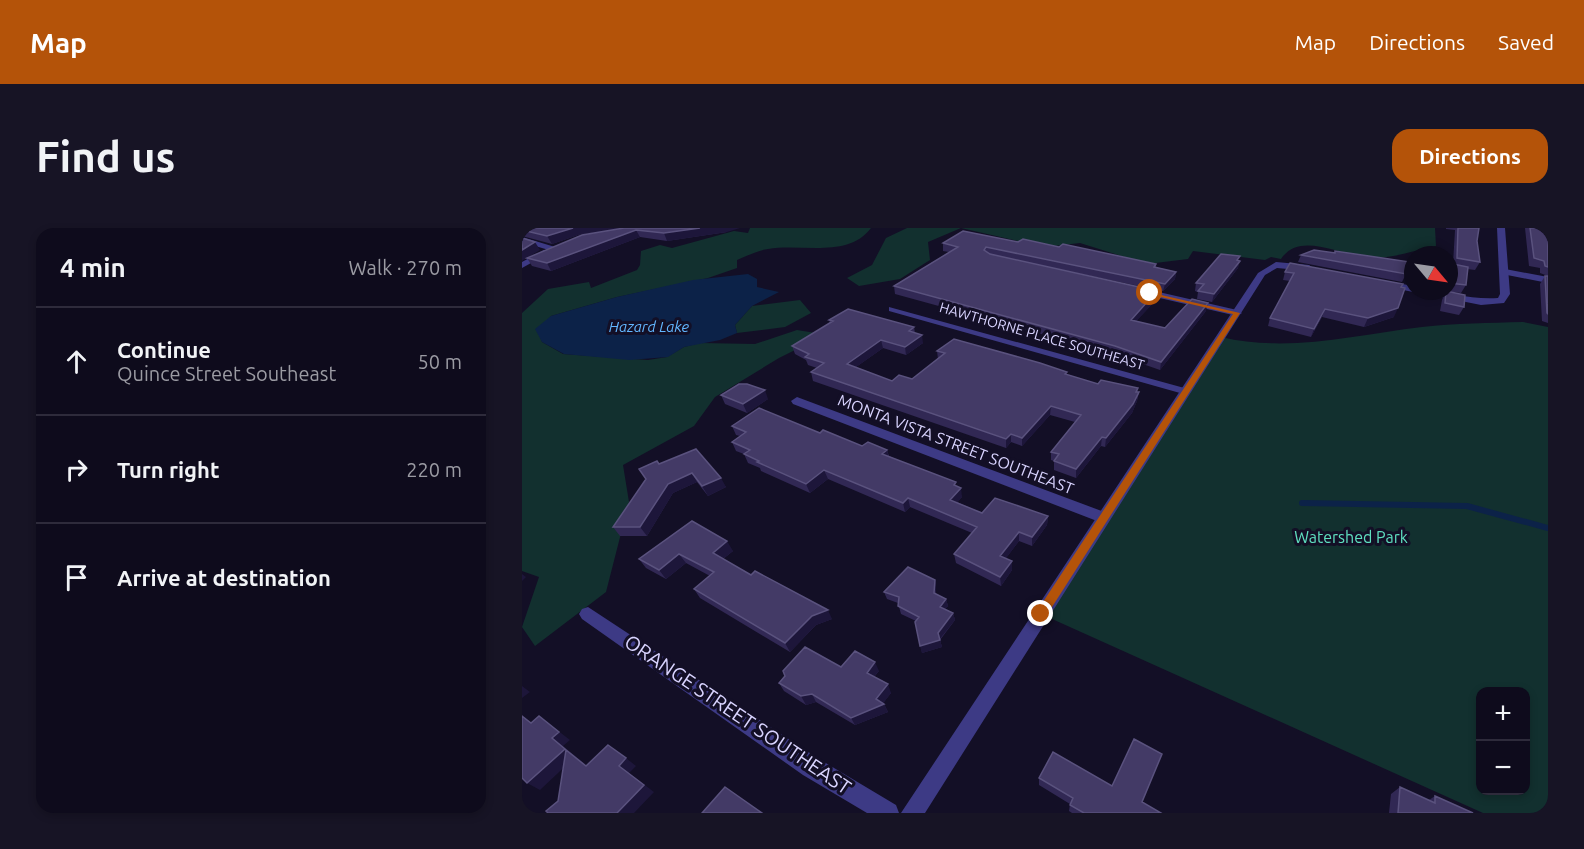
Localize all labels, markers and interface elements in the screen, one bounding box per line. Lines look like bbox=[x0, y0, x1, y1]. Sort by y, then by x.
text: Map bbox=[30, 27, 87, 58]
text: Map bbox=[1295, 30, 1336, 54]
text: Directions bbox=[1369, 30, 1465, 54]
text: Saved bbox=[1498, 30, 1554, 54]
button: Directions bbox=[1392, 129, 1548, 183]
text: Find us bbox=[36, 133, 175, 180]
north arrow bbox=[1404, 246, 1458, 300]
text: 4 min bbox=[60, 253, 126, 282]
text: Walk · 270 m bbox=[349, 256, 462, 279]
route start bbox=[1136, 279, 1162, 305]
street label: HAWTHORNE PLACE SOUTHEAST bbox=[938, 299, 1146, 373]
water label: Hazard Lake bbox=[609, 318, 690, 335]
text: Continue bbox=[117, 337, 211, 362]
icon: ahead bbox=[60, 345, 93, 378]
text: 50 m bbox=[418, 350, 462, 373]
text: Quince Street Southeast bbox=[117, 362, 336, 385]
street label: MONTA VISTA STREET SOUTHEAST bbox=[836, 391, 1077, 497]
icon: right bbox=[60, 453, 93, 486]
text: Turn right bbox=[117, 457, 219, 482]
text: 220 m bbox=[406, 458, 462, 481]
park label: Watershed Park bbox=[1294, 528, 1408, 546]
icon: arrive bbox=[60, 561, 93, 594]
text: Arrive at destination bbox=[117, 565, 331, 590]
route end bbox=[1027, 600, 1053, 626]
street label: ORANGE STREET SOUTHEAST bbox=[620, 629, 856, 799]
map controls bbox=[1476, 687, 1530, 795]
button: + bbox=[1476, 687, 1530, 741]
button: − bbox=[1476, 741, 1530, 795]

